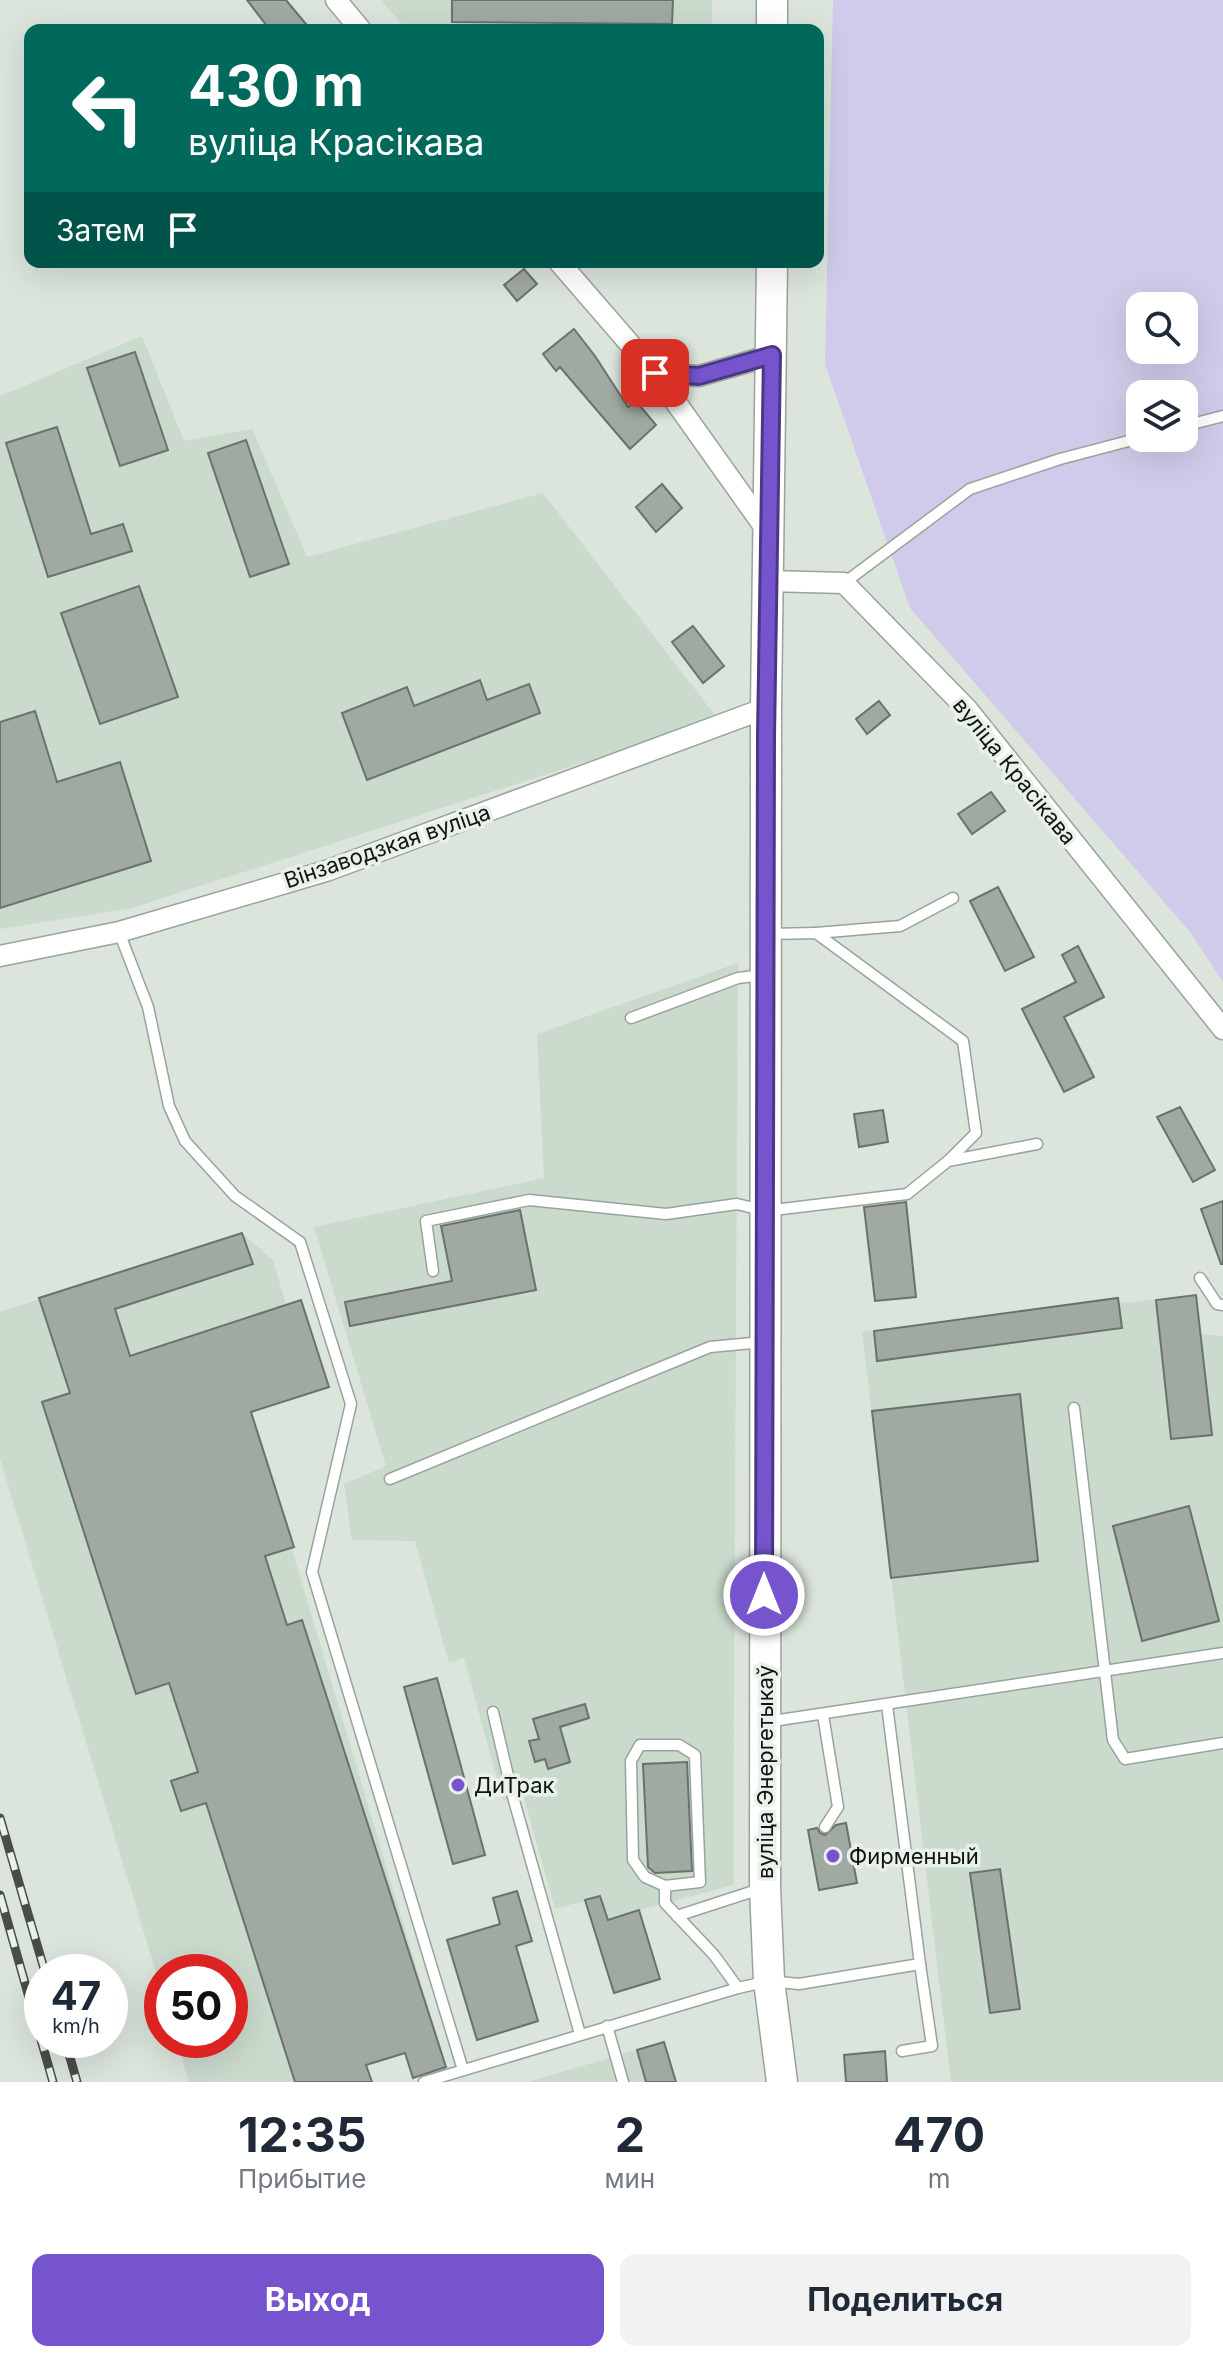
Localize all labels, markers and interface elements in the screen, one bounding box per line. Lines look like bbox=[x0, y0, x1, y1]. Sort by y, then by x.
text: 430 m bbox=[188, 52, 364, 120]
icon: left bbox=[56, 56, 160, 160]
text: вуліца Красікава bbox=[188, 120, 485, 164]
icon: arrive bbox=[161, 208, 205, 252]
text: Затем bbox=[56, 212, 145, 248]
map controls bbox=[1126, 292, 1198, 452]
button: search bbox=[1126, 292, 1198, 364]
pin bbox=[621, 339, 689, 407]
icon: arrive bbox=[633, 351, 677, 395]
button: layers bbox=[1126, 380, 1198, 452]
street label: вуліца Красікава bbox=[948, 692, 1082, 850]
street label: Вінзаводзкая вуліца bbox=[281, 799, 493, 893]
position arrow bbox=[722, 1553, 806, 1637]
street label: вуліца Энергетыкаў bbox=[752, 1665, 778, 1879]
place label: ДиТрак bbox=[474, 1772, 555, 1798]
marker: ДиТрак bbox=[449, 1776, 467, 1794]
place label: Фирменный bbox=[849, 1843, 979, 1869]
marker: Фирменный bbox=[824, 1847, 842, 1865]
speed limit sign: 50 bbox=[144, 1954, 248, 2058]
text: 47 bbox=[51, 1971, 101, 2020]
text: km/h bbox=[52, 2014, 100, 2038]
text: 12:35 bbox=[238, 2105, 367, 2164]
text: 2 bbox=[615, 2105, 645, 2164]
text: 470 bbox=[893, 2105, 985, 2164]
text: Прибытие bbox=[238, 2163, 366, 2194]
text: мин bbox=[604, 2163, 655, 2194]
text: m bbox=[928, 2163, 950, 2194]
button: Выход bbox=[32, 2254, 604, 2346]
button: Поделиться bbox=[620, 2254, 1191, 2346]

